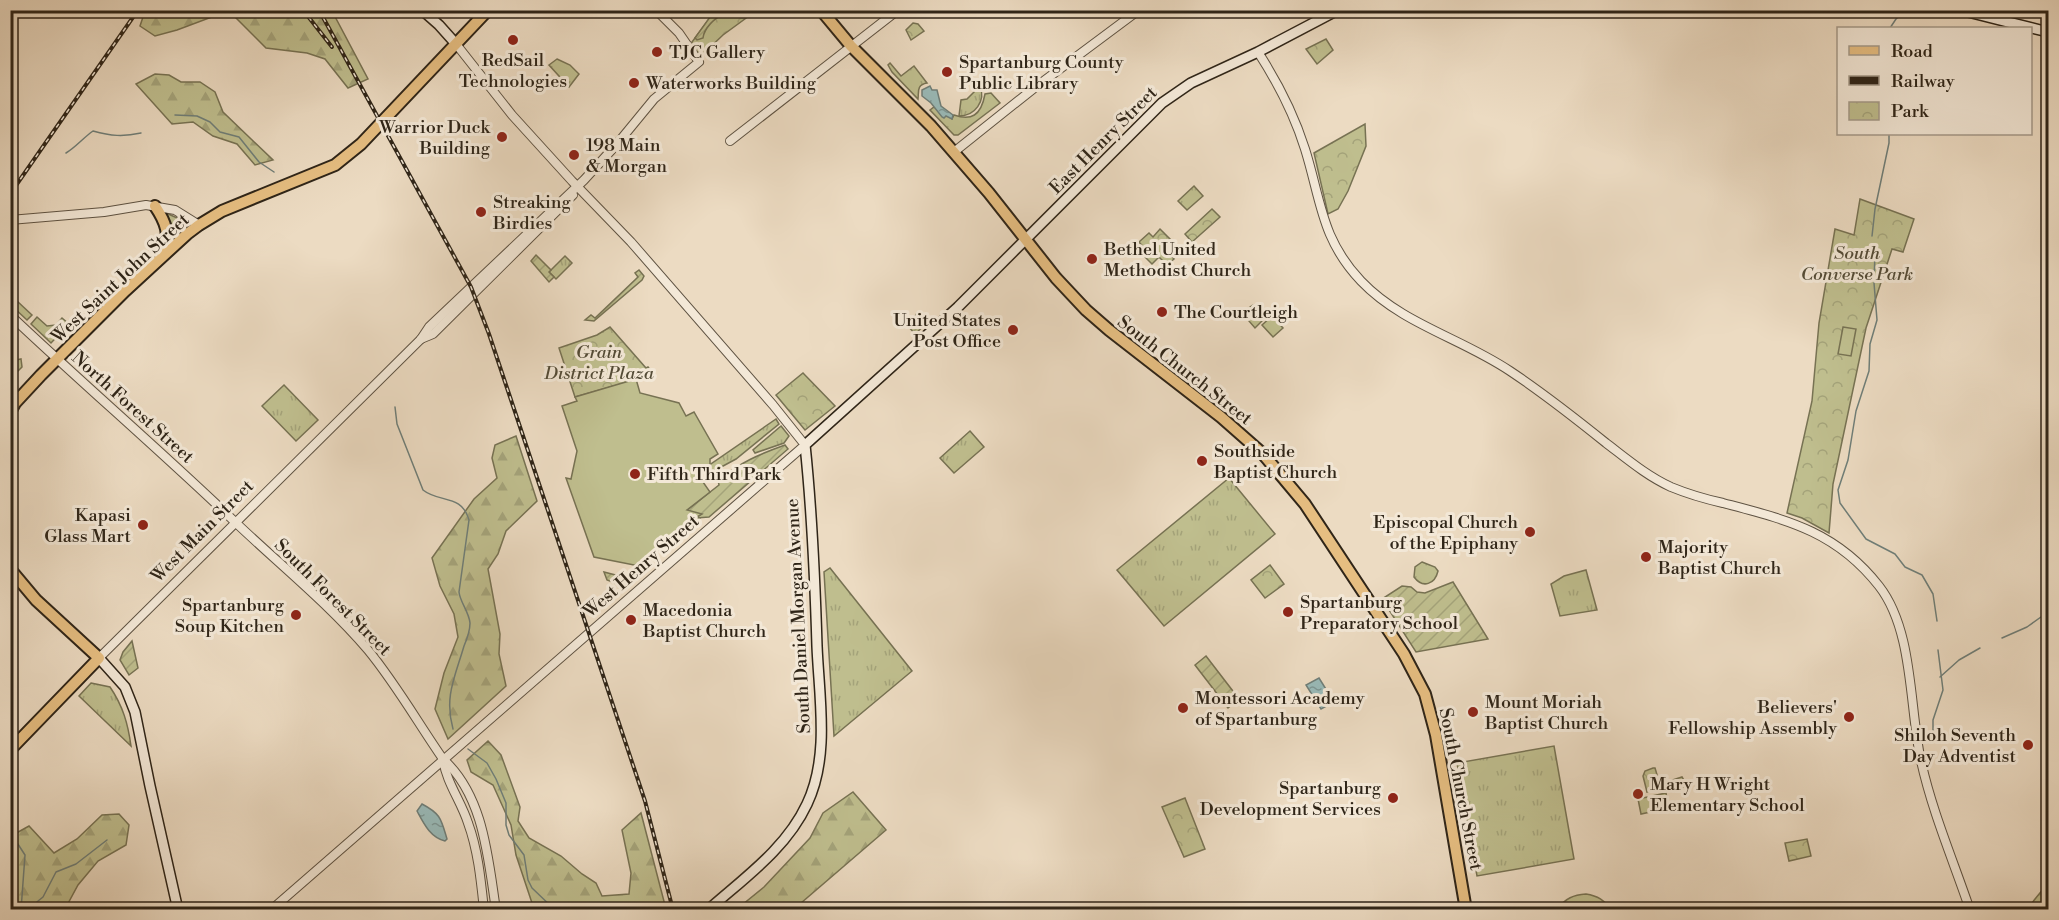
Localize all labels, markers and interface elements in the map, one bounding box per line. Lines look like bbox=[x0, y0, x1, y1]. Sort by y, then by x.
legend bbox=[1837, 27, 2032, 135]
marker: RedSail Technologies bbox=[506, 33, 520, 47]
text: Road bbox=[1891, 40, 1934, 63]
place label: TJC Gallery bbox=[669, 41, 765, 64]
marker: TJC Gallery bbox=[650, 45, 664, 59]
place label: RedSail Technologies bbox=[459, 49, 567, 93]
place label: Spartanburg County Public Library bbox=[959, 51, 1124, 95]
marker: Spartanburg County Public Library bbox=[940, 65, 954, 79]
text: Railway bbox=[1891, 70, 1955, 93]
place label: Waterworks Building bbox=[645, 72, 817, 95]
marker: Waterworks Building bbox=[627, 76, 641, 90]
street label: East Henry Street bbox=[1044, 81, 1163, 199]
text: Park bbox=[1891, 100, 1930, 123]
place label: Warrior Duck Building bbox=[378, 116, 492, 160]
marker: Warrior Duck Building bbox=[495, 130, 509, 144]
place label: 198 Main & Morgan bbox=[586, 134, 667, 178]
marker: 198 Main & Morgan bbox=[567, 148, 581, 162]
place label: Streaking Birdies bbox=[492, 191, 572, 235]
marker: Streaking Birdies bbox=[474, 205, 488, 219]
street label: West Saint John Street bbox=[46, 208, 195, 349]
place label: Bethel United Methodist Church bbox=[1103, 238, 1252, 282]
park label: South Converse Park bbox=[1801, 242, 1913, 286]
marker: Bethel United Methodist Church bbox=[1085, 252, 1099, 266]
place label: The Courtleigh bbox=[1174, 301, 1298, 324]
marker: The Courtleigh bbox=[1155, 305, 1169, 319]
place label: United States Post Office bbox=[893, 309, 1001, 353]
street label: South Church Street bbox=[1113, 311, 1257, 431]
marker: United States Post Office bbox=[1006, 323, 1020, 337]
park label: Grain District Plaza bbox=[543, 341, 655, 385]
street label: North Forest Street bbox=[67, 346, 199, 469]
place label: Southside Baptist Church bbox=[1213, 440, 1337, 484]
marker: Southside Baptist Church bbox=[1195, 454, 1209, 468]
place label: Fifth Third Park bbox=[647, 463, 782, 486]
marker: Fifth Third Park bbox=[628, 467, 642, 481]
street label: West Main Street bbox=[145, 474, 259, 589]
street label: South Daniel Morgan Avenue bbox=[781, 498, 816, 734]
place label: Kapasi Glass Mart bbox=[44, 504, 132, 548]
street label: West Henry Street bbox=[578, 509, 705, 624]
place label: Episcopal Church of the Epiphany bbox=[1373, 511, 1518, 555]
marker: Kapasi Glass Mart bbox=[136, 518, 150, 532]
marker: Episcopal Church of the Epiphany bbox=[1523, 525, 1537, 539]
street label: South Forest Street bbox=[269, 534, 396, 661]
place label: Majority Baptist Church bbox=[1657, 536, 1781, 580]
marker: Majority Baptist Church bbox=[1639, 550, 1653, 564]
place label: Spartanburg Preparatory School bbox=[1300, 591, 1459, 635]
place label: Spartanburg Soup Kitchen bbox=[175, 594, 285, 638]
place label: Macedonia Baptist Church bbox=[642, 599, 766, 643]
marker: Spartanburg Preparatory School bbox=[1281, 605, 1295, 619]
marker: Spartanburg Soup Kitchen bbox=[289, 608, 303, 622]
marker: Macedonia Baptist Church bbox=[624, 613, 638, 627]
place label: Montessori Academy of Spartanburg bbox=[1195, 687, 1365, 731]
place label: Mount Moriah Baptist Church bbox=[1484, 691, 1608, 735]
place label: Believers' Fellowship Assembly bbox=[1668, 696, 1837, 740]
marker: Montessori Academy of Spartanburg bbox=[1176, 701, 1190, 715]
marker: Mount Moriah Baptist Church bbox=[1466, 705, 1480, 719]
street label: South Church Street bbox=[1433, 706, 1488, 873]
marker: Believers' Fellowship Assembly bbox=[1842, 710, 1856, 724]
place label: Shiloh Seventh Day Adventist bbox=[1894, 724, 2017, 768]
marker: Shiloh Seventh Day Adventist bbox=[2021, 738, 2035, 752]
place label: Mary H Wright Elementary School bbox=[1650, 773, 1805, 817]
place label: Spartanburg Development Services bbox=[1200, 777, 1382, 821]
marker: Mary H Wright Elementary School bbox=[1631, 787, 1645, 801]
marker: Spartanburg Development Services bbox=[1386, 791, 1400, 805]

